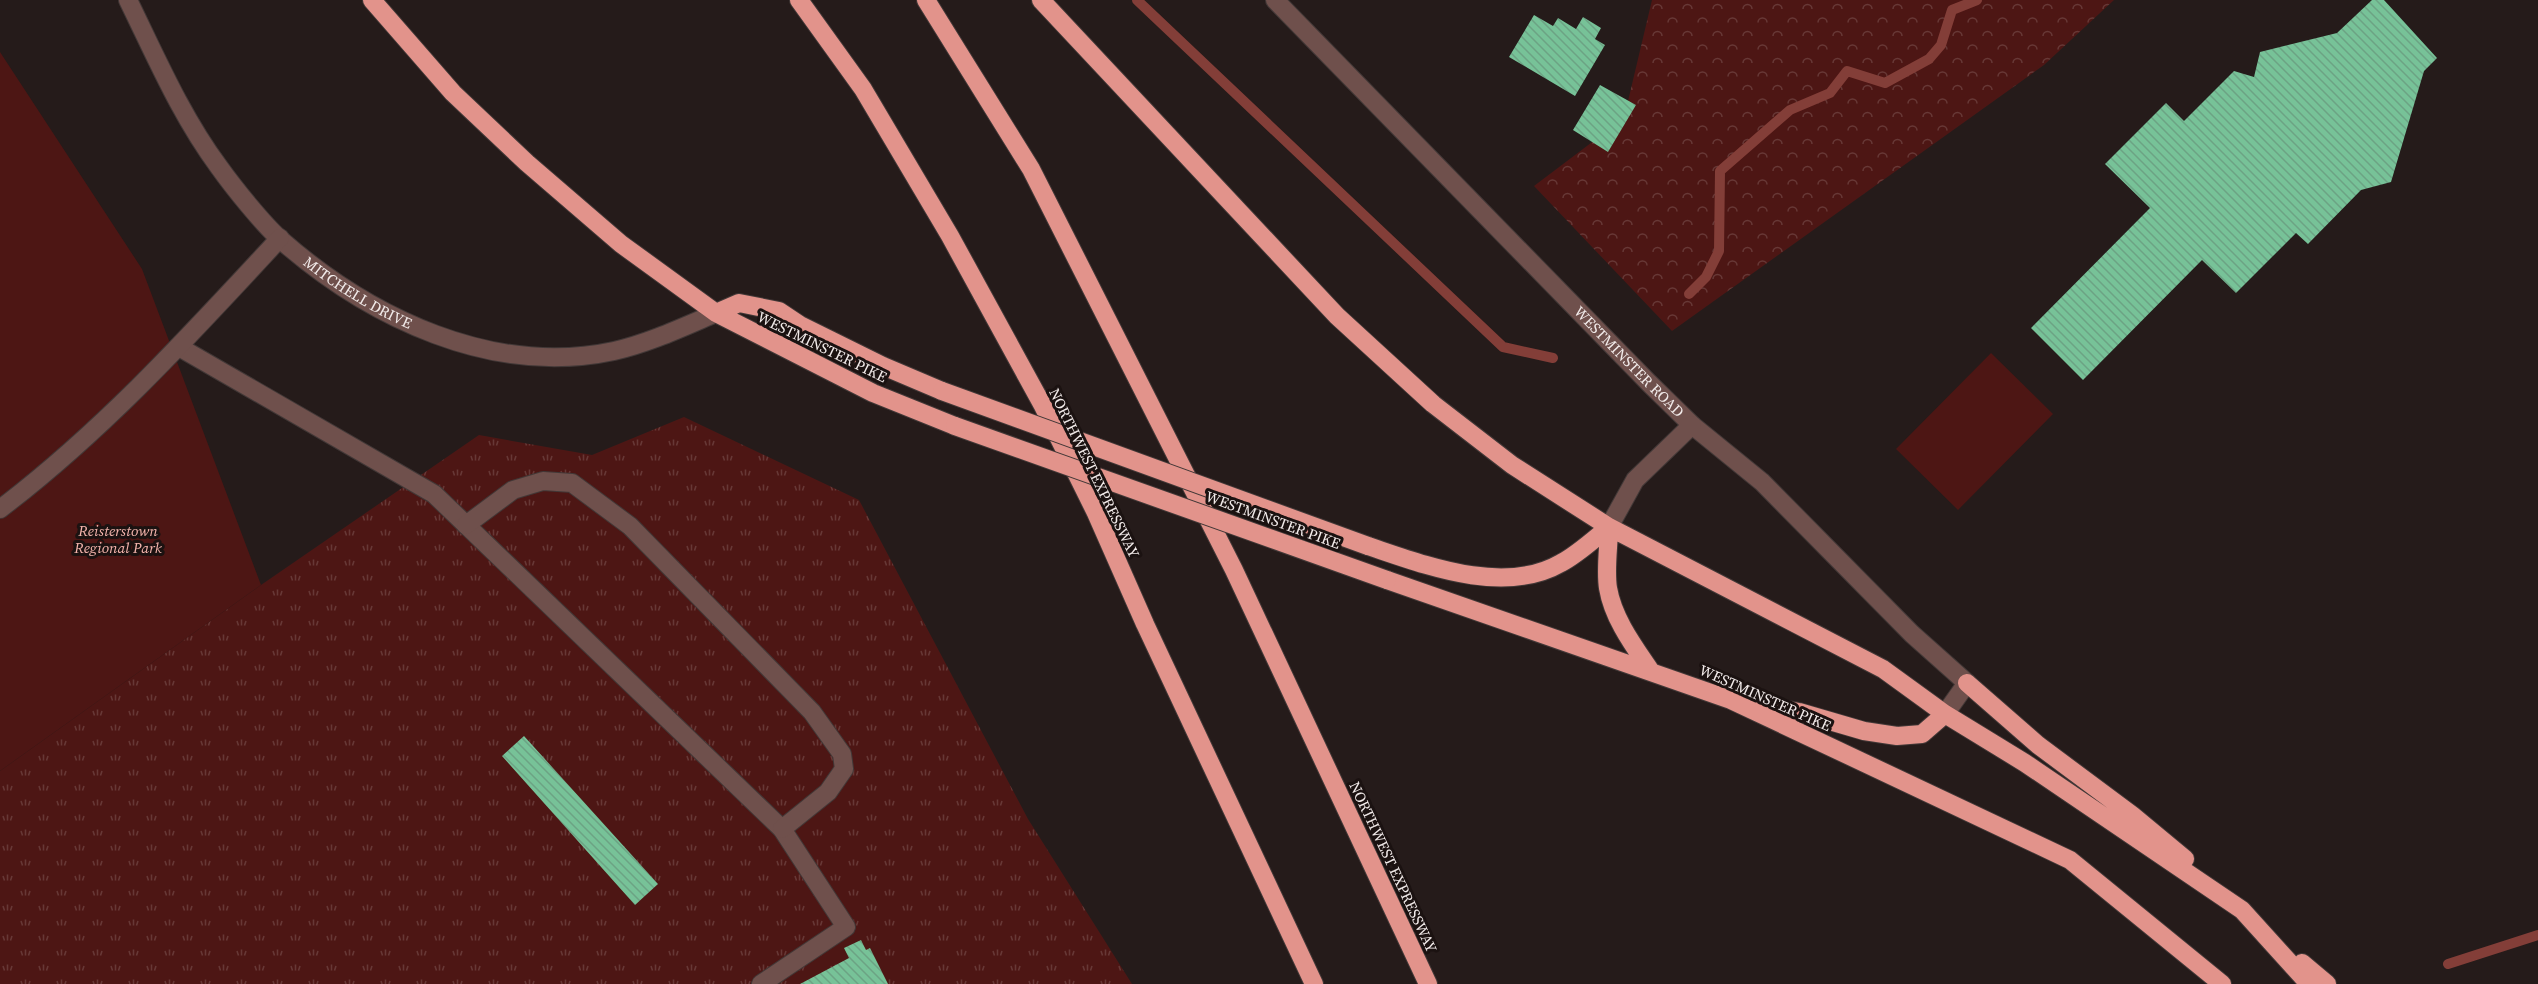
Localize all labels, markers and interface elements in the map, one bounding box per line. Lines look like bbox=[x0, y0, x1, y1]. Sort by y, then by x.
street label: MITCHELL DRIVE bbox=[299, 251, 416, 334]
street label: WESTMINSTER ROAD bbox=[1569, 301, 1689, 422]
street label: WESTMINSTER PIKE bbox=[754, 306, 891, 387]
street label: NORTHWEST EXPRESSWAY bbox=[1044, 384, 1145, 562]
street label: WESTMINSTER PIKE bbox=[1203, 485, 1344, 554]
park label: Reisterstown Regional Park bbox=[73, 520, 163, 558]
street label: WESTMINSTER PIKE bbox=[1696, 659, 1834, 736]
street label: NORTHWEST EXPRESSWAY bbox=[1345, 778, 1443, 956]

